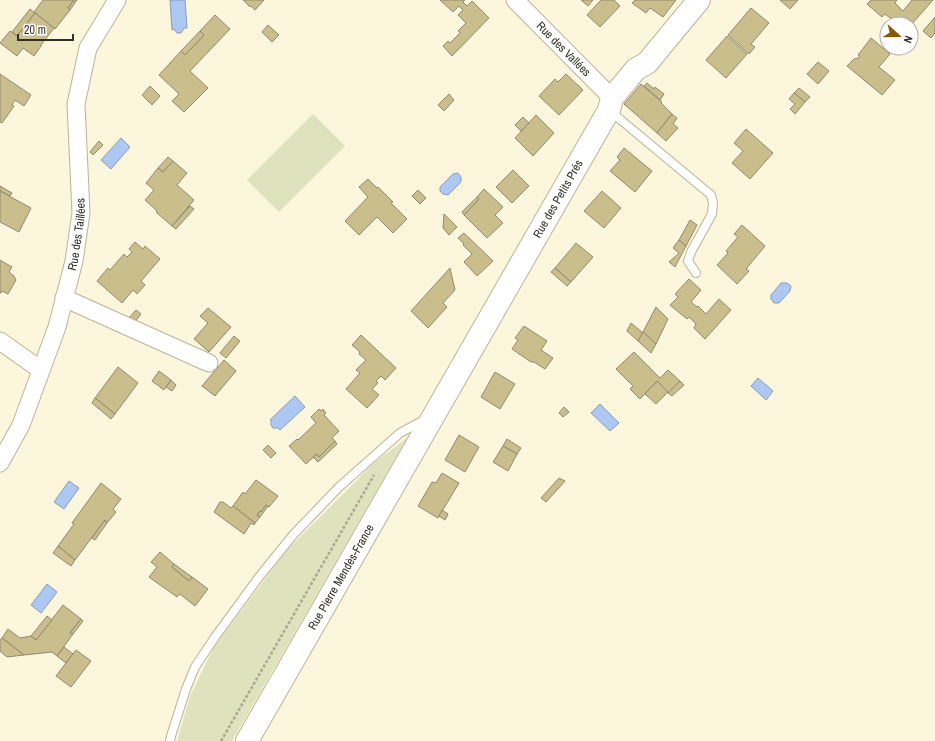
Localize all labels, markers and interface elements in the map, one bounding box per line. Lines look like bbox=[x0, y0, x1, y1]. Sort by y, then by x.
scale bar bbox=[18, 16, 73, 42]
north arrow bbox=[879, 16, 919, 56]
street label: Rue des Vallées bbox=[533, 18, 594, 80]
text: 20 m bbox=[24, 22, 46, 38]
text: N bbox=[901, 34, 916, 45]
street label: Rue des Petits Prés bbox=[529, 157, 587, 241]
street label: Rue des Taillées bbox=[64, 198, 89, 272]
street label: Rue Pierre Mendès-France bbox=[304, 521, 378, 633]

